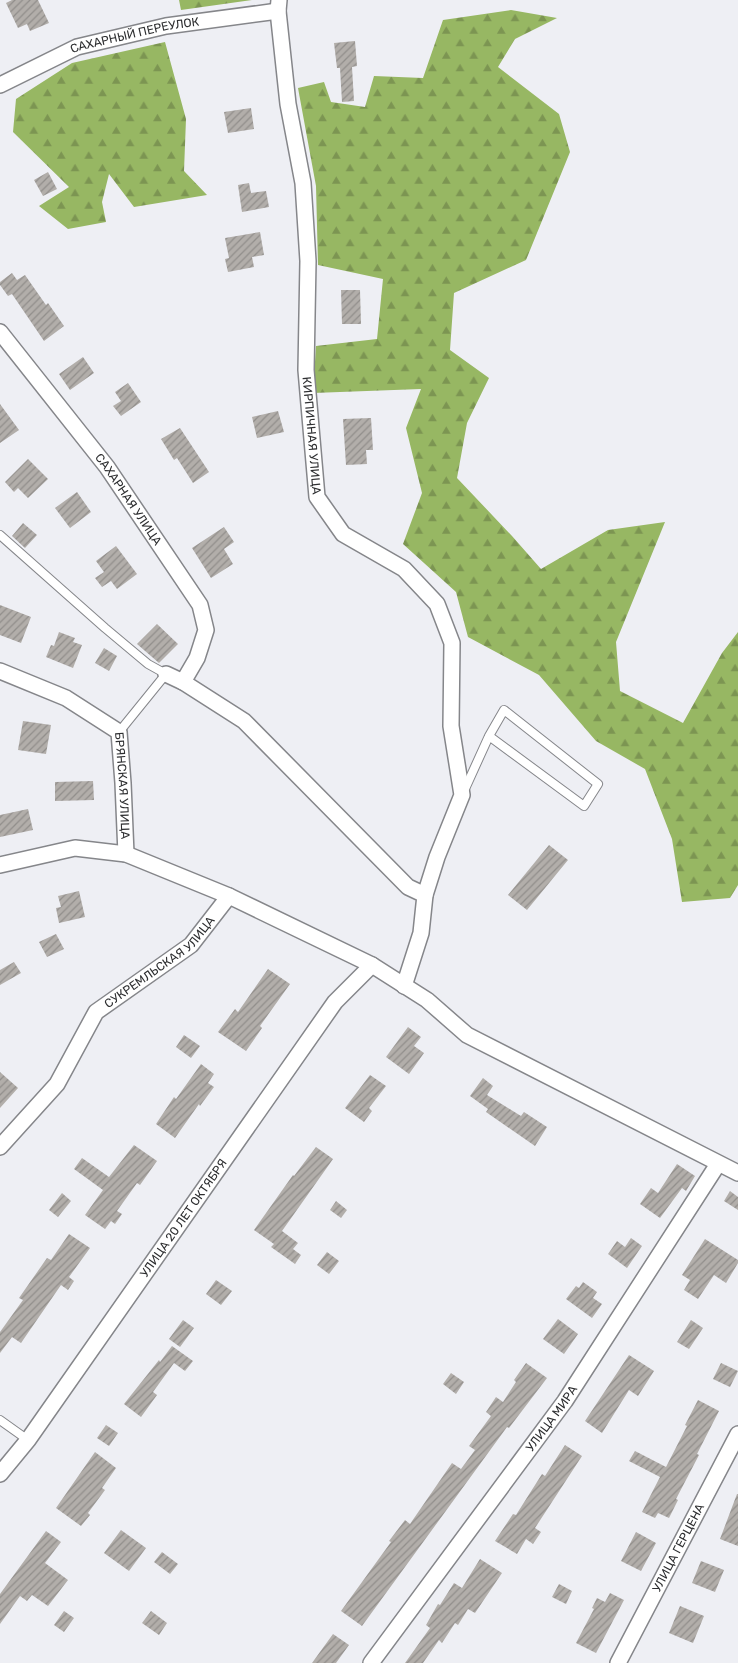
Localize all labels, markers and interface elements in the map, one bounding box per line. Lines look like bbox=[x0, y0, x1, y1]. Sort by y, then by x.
street label: САХАРНЫЙ ПЕРЕУЛОК bbox=[68, 15, 200, 56]
street label: КИРПИЧНАЯ УЛИЦА bbox=[300, 376, 324, 495]
street label: САХАРНАЯ УЛИЦА bbox=[92, 451, 165, 548]
street label: БРЯНСКАЯ УЛИЦА bbox=[112, 731, 132, 840]
street label: СУКРЕМЛЬСКАЯ УЛИЦА bbox=[102, 914, 217, 1011]
street label: УЛИЦА 20 ЛЕТ ОКТЯБРЯ bbox=[137, 1156, 230, 1280]
street label: УЛИЦА МИРА bbox=[523, 1383, 580, 1454]
street label: УЛИЦА ГЕРЦЕНА bbox=[649, 1501, 707, 1594]

